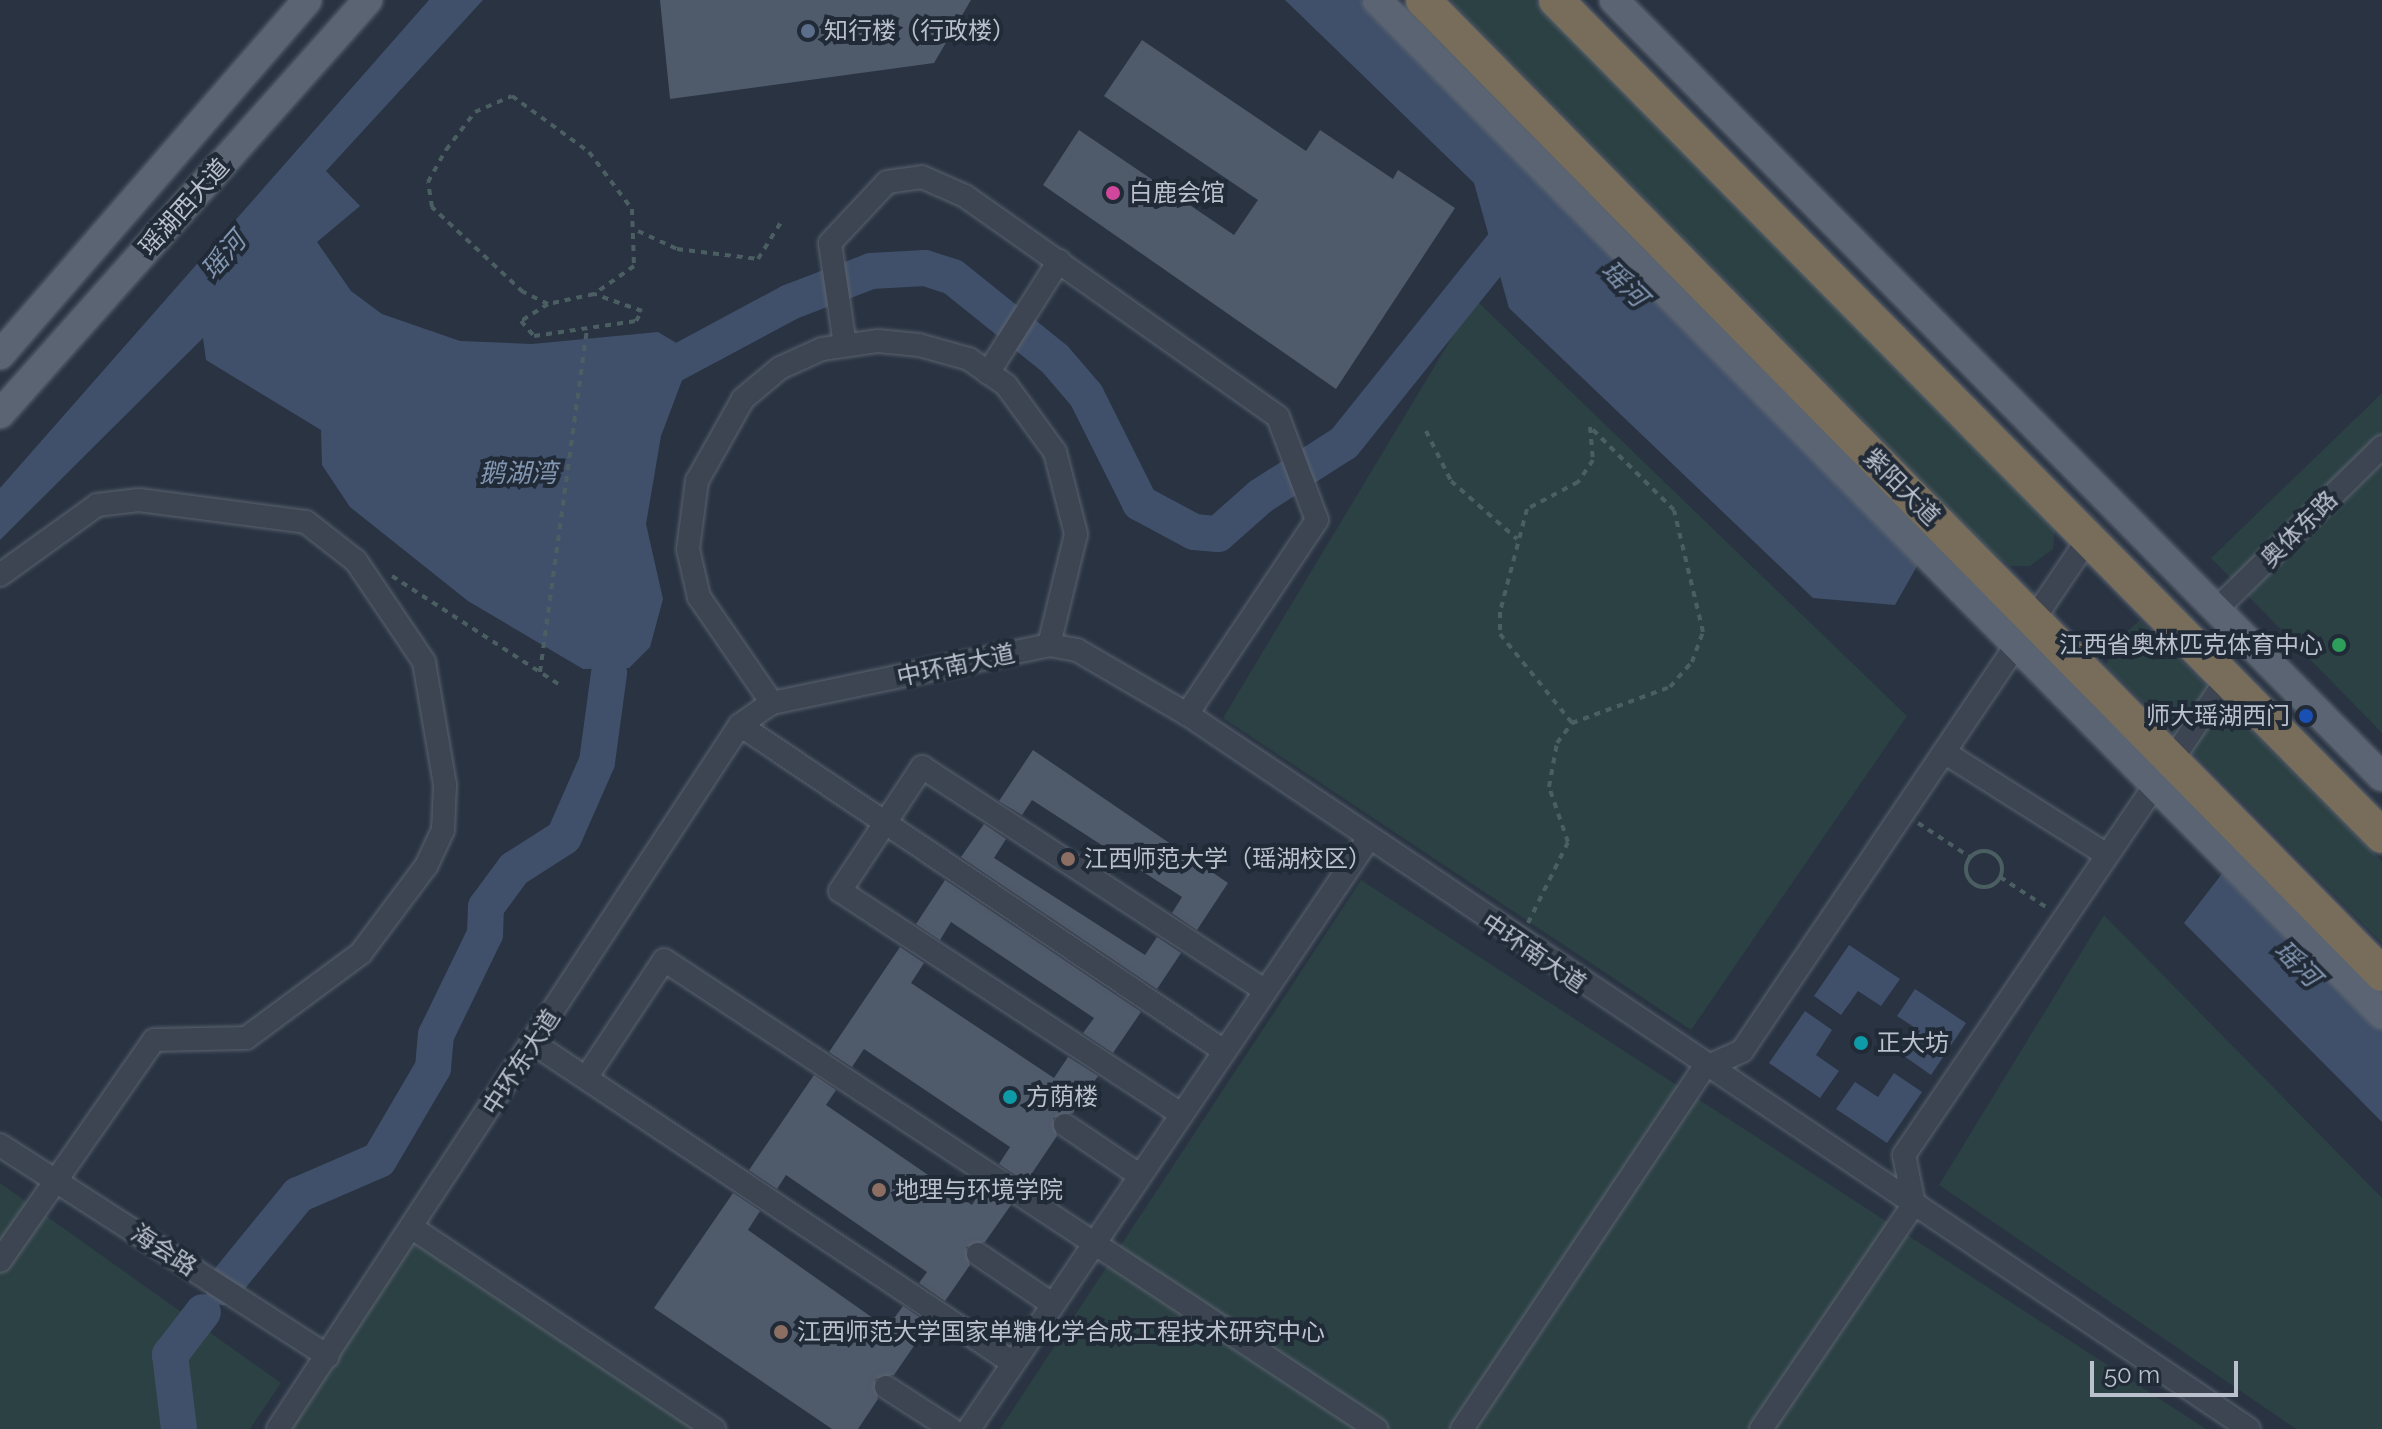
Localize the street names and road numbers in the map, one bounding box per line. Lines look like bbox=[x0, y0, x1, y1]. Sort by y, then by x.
street label: 瑶湖西大道 bbox=[133, 153, 235, 261]
street label: 紫阳大道 bbox=[1858, 443, 1946, 531]
street label: 奥体东路 bbox=[2255, 485, 2343, 573]
street label: 中环南大道 bbox=[894, 638, 1018, 692]
street label: 中环南大道 bbox=[1476, 908, 1592, 998]
street label: 中环东大道 bbox=[476, 1004, 566, 1120]
street label: 海会路 bbox=[126, 1218, 202, 1282]

